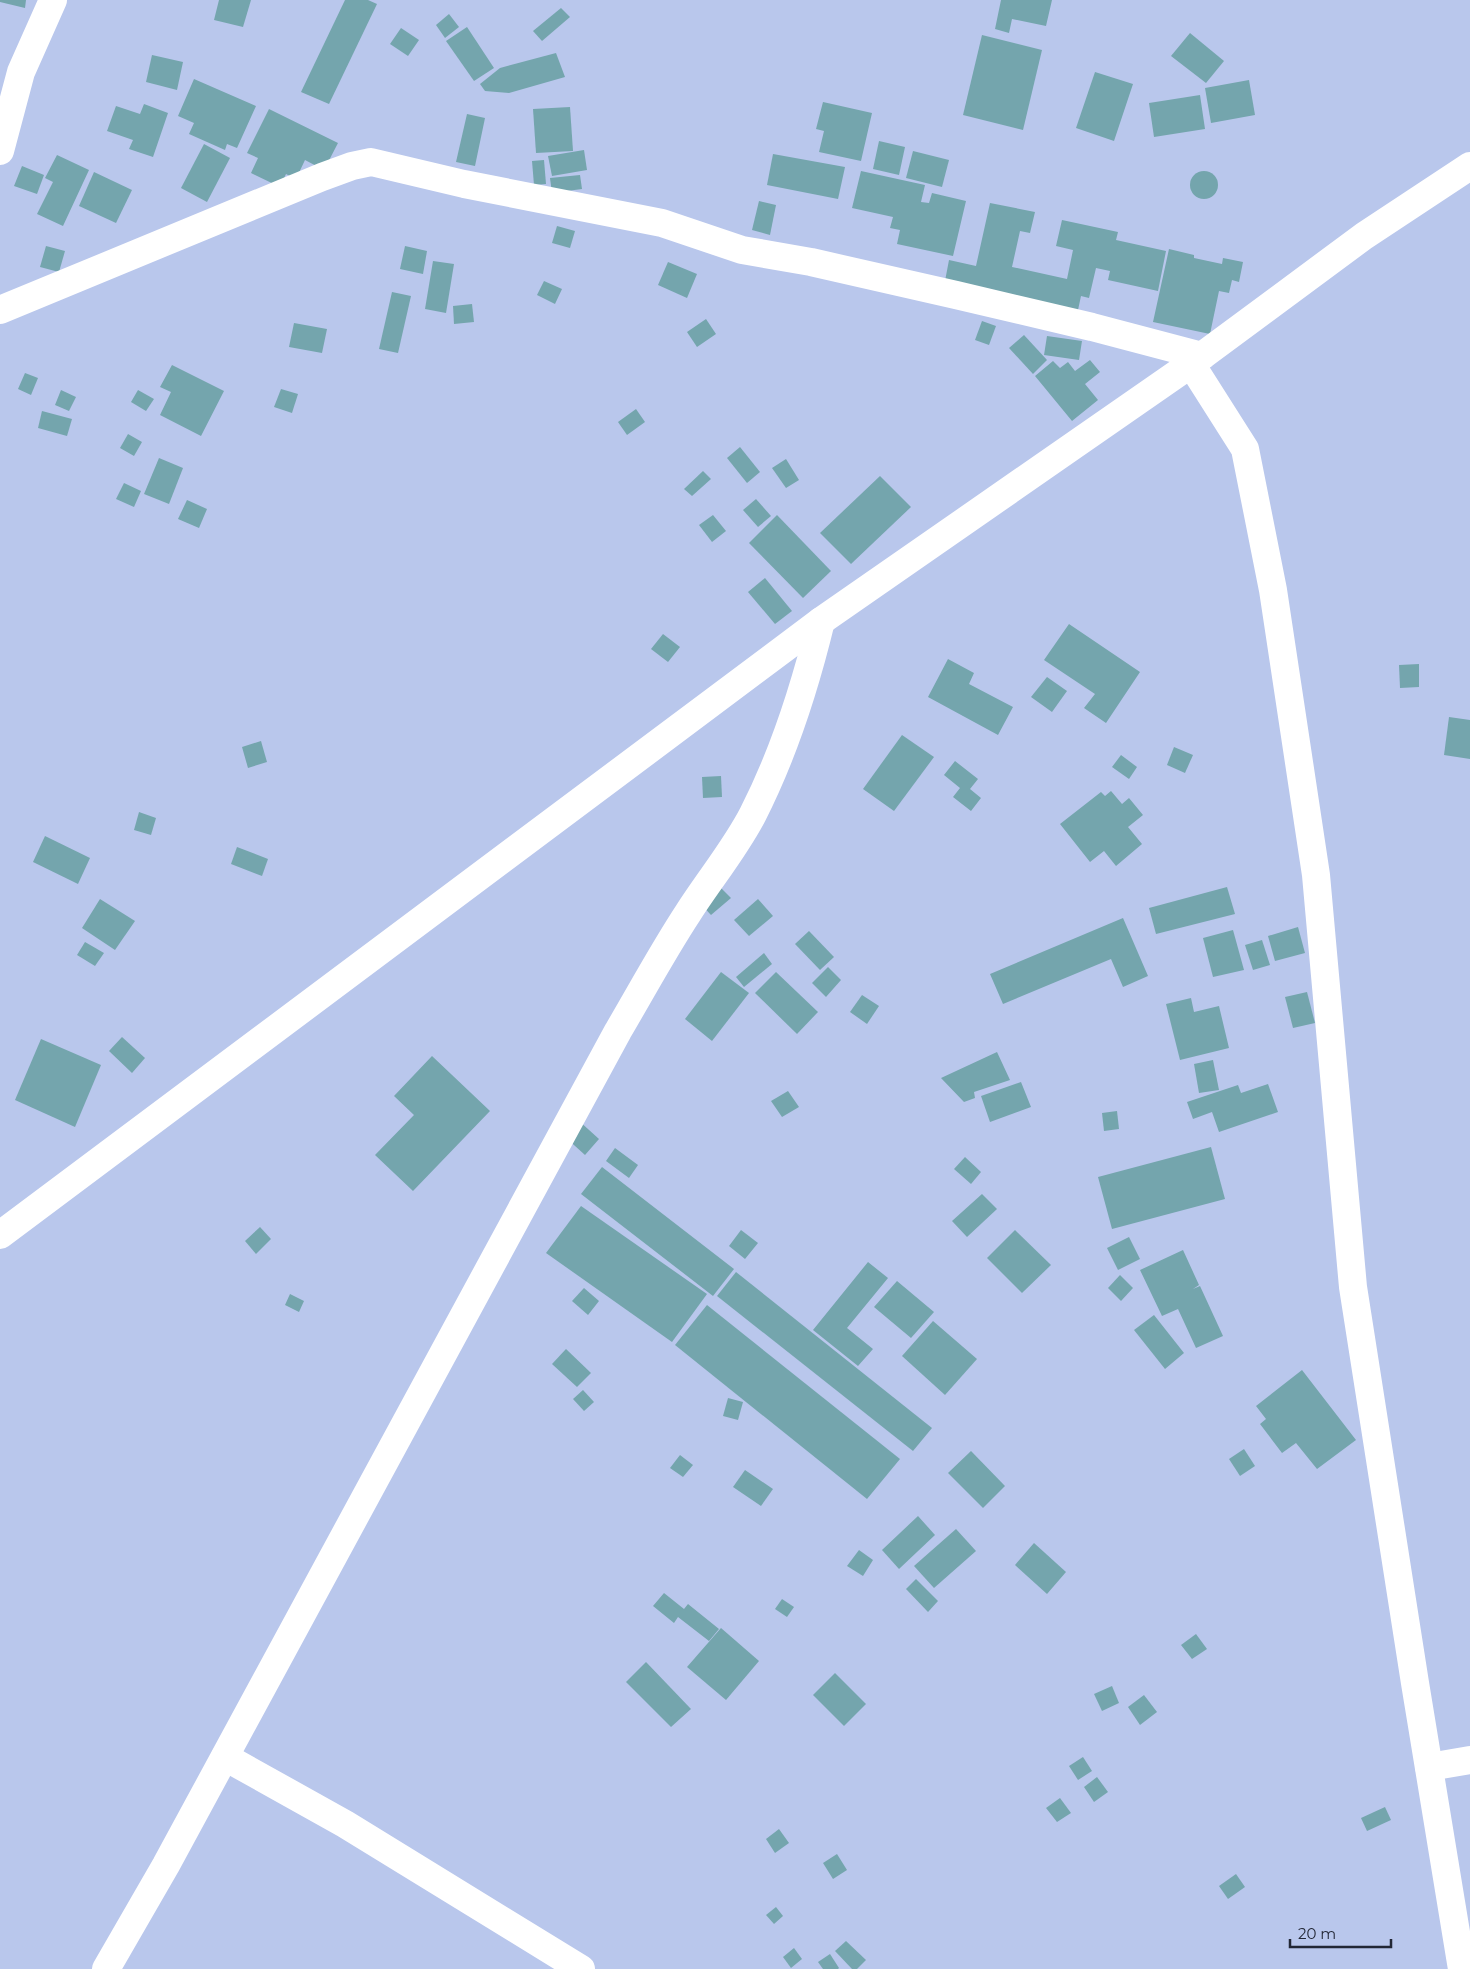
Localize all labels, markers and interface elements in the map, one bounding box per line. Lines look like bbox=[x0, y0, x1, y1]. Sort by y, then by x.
scale bar bbox=[1290, 1916, 1391, 1948]
text: 20 m bbox=[1298, 1924, 1336, 1943]

